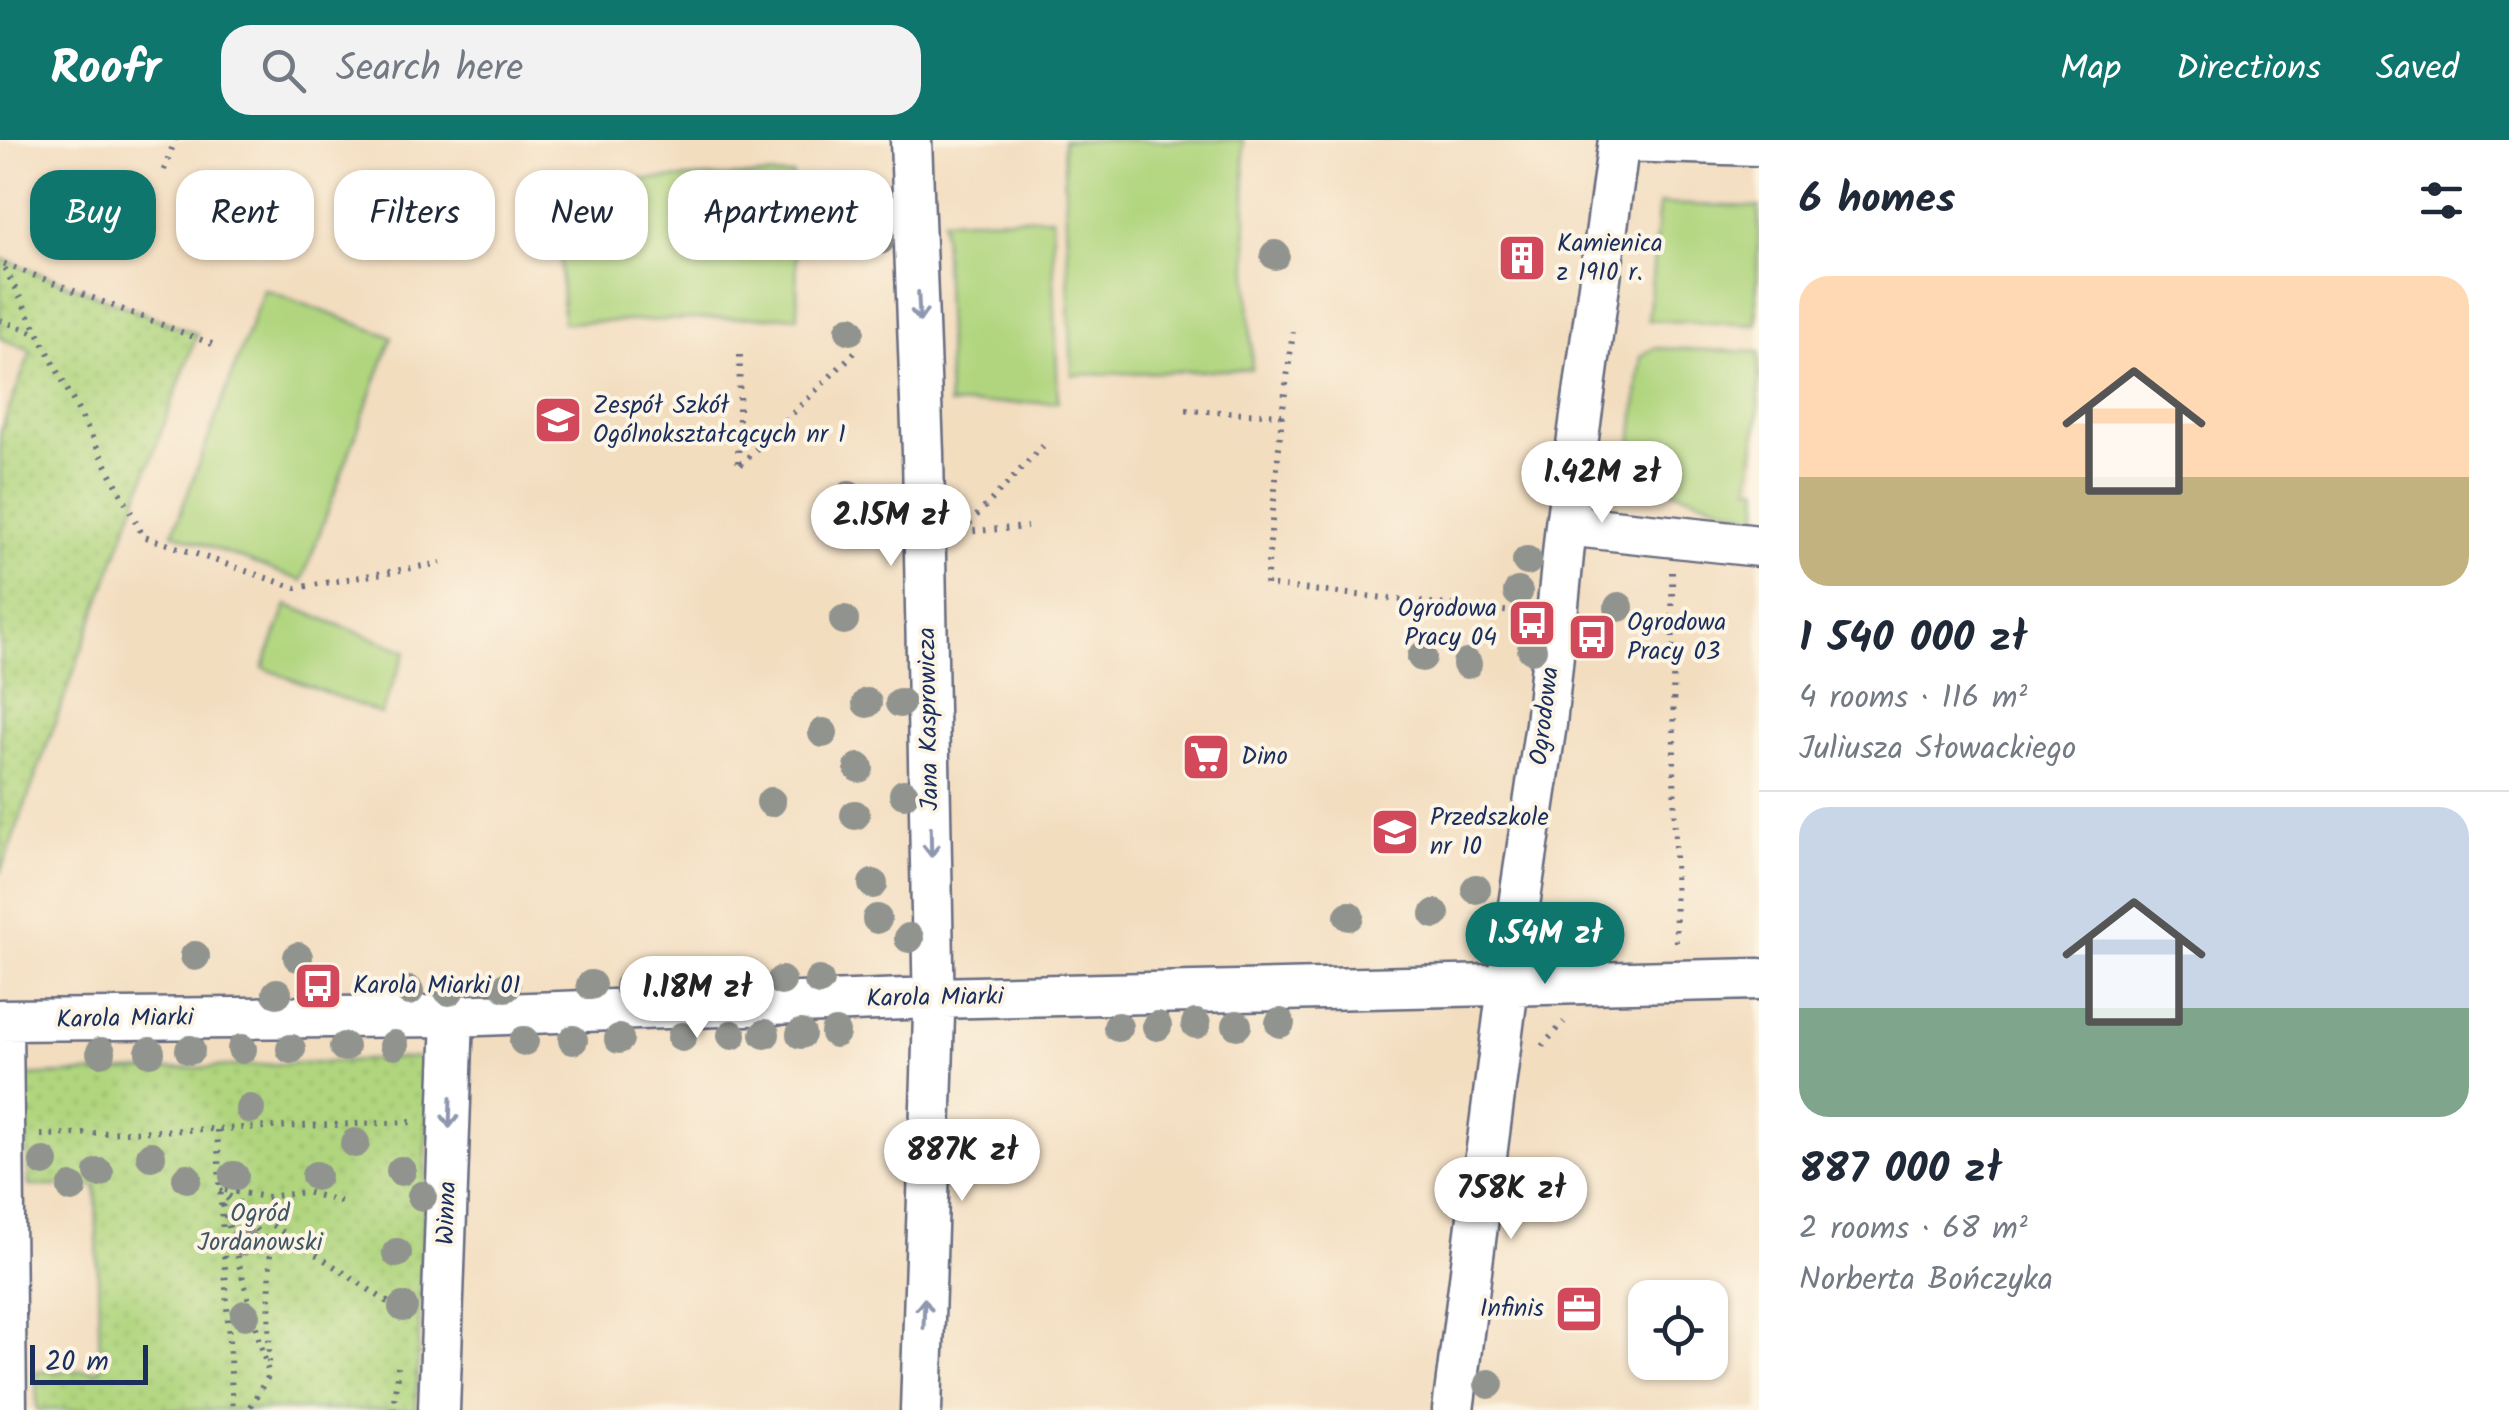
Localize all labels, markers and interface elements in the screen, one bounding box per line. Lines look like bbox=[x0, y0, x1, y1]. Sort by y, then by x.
search box bbox=[221, 25, 921, 115]
text: Roofr bbox=[50, 32, 161, 108]
text: Search here bbox=[336, 40, 523, 100]
text: Map bbox=[2060, 42, 2121, 98]
text: Directions bbox=[2176, 42, 2321, 98]
text: Saved bbox=[2376, 42, 2459, 98]
icon: search bbox=[256, 43, 311, 98]
text: 6 homes bbox=[1799, 167, 1955, 234]
chip: Buy bbox=[30, 170, 156, 260]
chip: Rent bbox=[176, 170, 314, 260]
chip: Filters bbox=[334, 170, 495, 260]
chip: New bbox=[515, 170, 648, 260]
chip: Apartment bbox=[668, 170, 893, 260]
icon: filters bbox=[2414, 173, 2469, 228]
place label: Kamienica z 1910 r. bbox=[1557, 224, 1663, 293]
building icon: Kamienica z 1910 r. bbox=[1496, 232, 1548, 284]
one-way arrow bbox=[910, 291, 929, 323]
icon: home bbox=[2044, 341, 2224, 521]
place label: Zespół Szkół Ogólnokształcących nr 1 bbox=[593, 386, 846, 455]
school or university icon: Zespół Szkół Ogólnokształcących nr 1 bbox=[532, 394, 584, 446]
pin: 1.42M zł bbox=[1499, 441, 1705, 526]
text: 1.42M zł bbox=[1543, 448, 1661, 499]
pin: 2.15M zł bbox=[788, 484, 994, 569]
text: 2.15M zł bbox=[833, 491, 949, 542]
place label: Ogrodowa Pracy 04 bbox=[1398, 589, 1497, 658]
bus stop icon: Ogrodowa Pracy 04 bbox=[1506, 597, 1558, 649]
place label: Ogrodowa Pracy 03 bbox=[1627, 603, 1726, 672]
text: 1 540 000 zł bbox=[1799, 606, 2027, 673]
bus stop icon: Ogrodowa Pracy 03 bbox=[1566, 611, 1618, 663]
street label: Jana Kasprowicza bbox=[907, 627, 951, 811]
street label: Ogrodowa bbox=[1519, 664, 1571, 768]
text: 4 rooms · 116 m² bbox=[1799, 673, 2027, 724]
text: Juliusza Słowackiego bbox=[1799, 724, 2076, 775]
supermarket icon: Dino bbox=[1180, 731, 1232, 783]
place label: Dino bbox=[1241, 737, 1288, 777]
place label: Przedszkole nr 10 bbox=[1430, 798, 1549, 867]
school or university icon: Przedszkole nr 10 bbox=[1369, 806, 1421, 858]
one-way arrow bbox=[922, 826, 941, 858]
icon: home bbox=[2044, 872, 2224, 1052]
pin: 1.54M zł bbox=[1442, 902, 1648, 987]
text: 1.54M zł bbox=[1487, 909, 1603, 960]
pin: 1.18M zł bbox=[594, 956, 800, 1041]
bus stop icon: Karola Miarki 01 bbox=[292, 960, 344, 1012]
text: 1.18M zł bbox=[642, 963, 752, 1014]
place label: Karola Miarki 01 bbox=[353, 966, 521, 1006]
street label: Karola Miarki bbox=[866, 977, 1005, 1019]
street label: Karola Miarki bbox=[56, 998, 195, 1040]
one-way arrow bbox=[441, 1097, 460, 1129]
pin: 887K zł bbox=[870, 1119, 1054, 1204]
text: 887K zł bbox=[906, 1126, 1018, 1177]
text: 887 000 zł bbox=[1799, 1137, 2002, 1204]
pin: 758K zł bbox=[1419, 1157, 1603, 1242]
text: 758K zł bbox=[1456, 1164, 1566, 1215]
street label: Winna bbox=[426, 1180, 468, 1246]
park label: Ogród Jordanowski bbox=[197, 1194, 324, 1263]
text: 2 rooms · 68 m² bbox=[1799, 1204, 2028, 1255]
text: Norberta Bończyka bbox=[1799, 1255, 2053, 1306]
map controls bbox=[1628, 1280, 1728, 1380]
button: locate bbox=[1628, 1280, 1728, 1380]
office icon: Infinis bbox=[1553, 1283, 1605, 1335]
place label: Infinis bbox=[1480, 1289, 1544, 1329]
one-way arrow bbox=[914, 1297, 933, 1329]
scale bar bbox=[30, 1340, 148, 1384]
text: 20 m bbox=[45, 1340, 109, 1385]

